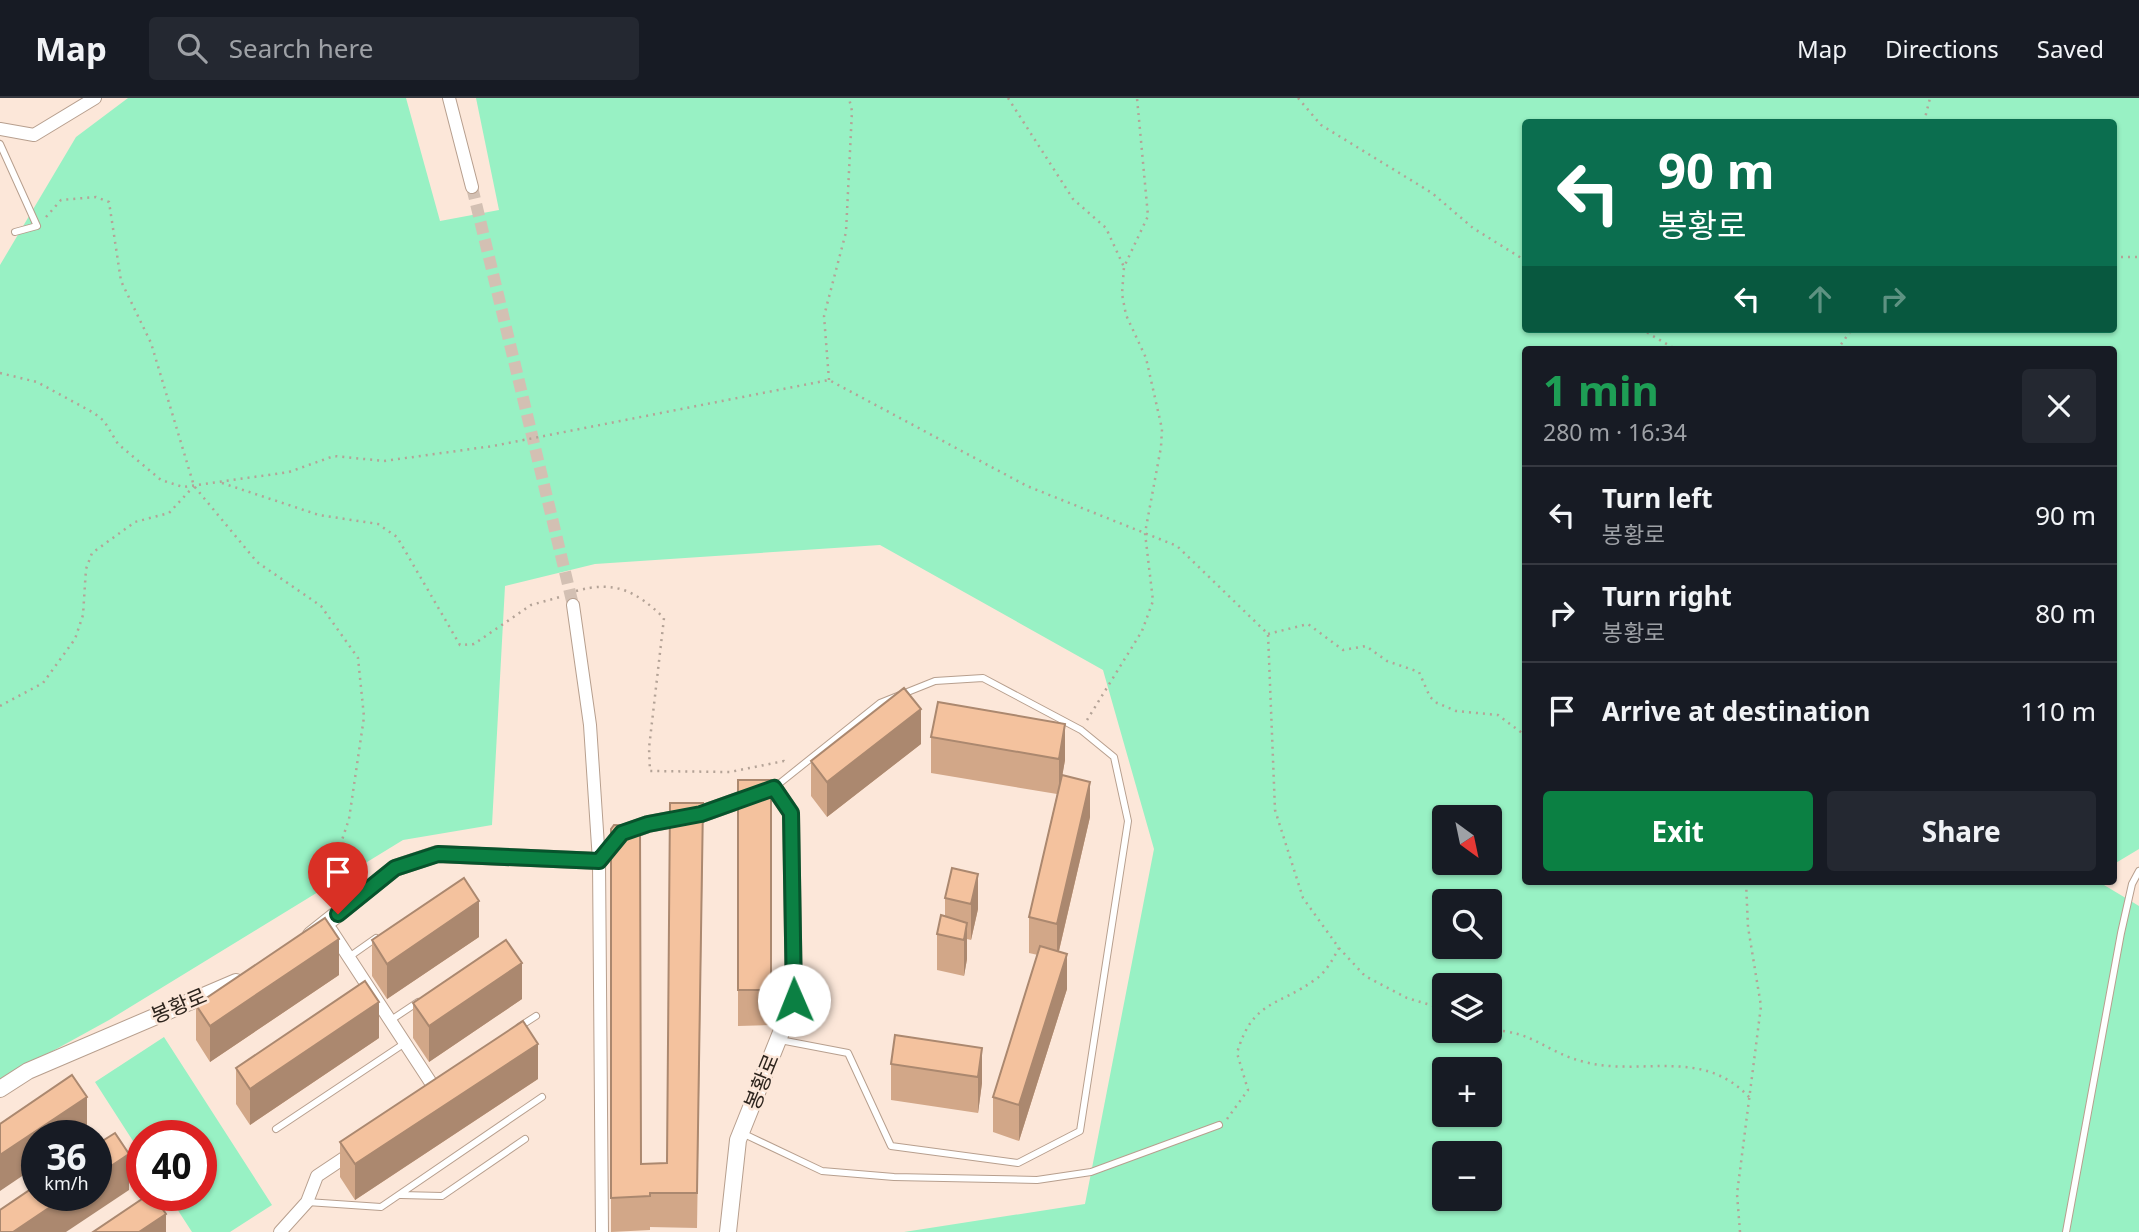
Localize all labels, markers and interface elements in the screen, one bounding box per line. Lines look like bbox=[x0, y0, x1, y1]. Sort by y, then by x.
search box bbox=[149, 17, 639, 80]
text: Map bbox=[35, 26, 107, 71]
icon: search bbox=[173, 29, 211, 67]
text: Search here bbox=[229, 30, 373, 66]
text: Map bbox=[1797, 32, 1847, 65]
text: Directions bbox=[1885, 32, 1999, 65]
text: Saved bbox=[2037, 32, 2104, 65]
text: 90 m bbox=[1658, 137, 1775, 203]
icon: left bbox=[1543, 147, 1634, 238]
text: 봉황로 bbox=[1658, 203, 1746, 246]
icon: left bbox=[1728, 280, 1766, 318]
icon: ahead bbox=[1801, 280, 1839, 318]
icon: right bbox=[1874, 280, 1912, 318]
text: 1 min bbox=[1543, 361, 1659, 418]
button: close bbox=[2022, 369, 2096, 443]
text: 280 m · 16:34 bbox=[1543, 416, 1687, 448]
text: Turn left bbox=[1602, 480, 1713, 516]
icon: left bbox=[1543, 496, 1581, 534]
text: 90 m bbox=[2035, 497, 2096, 533]
text: 봉황로 bbox=[1602, 518, 1665, 550]
text: Turn right bbox=[1602, 578, 1732, 614]
icon: right bbox=[1543, 594, 1581, 632]
text: 80 m bbox=[2035, 595, 2096, 631]
text: 봉황로 bbox=[1602, 616, 1665, 648]
icon: arrive bbox=[1543, 692, 1581, 730]
text: Arrive at destination bbox=[1602, 693, 1871, 729]
text: 110 m bbox=[2020, 693, 2096, 729]
button: Exit bbox=[1543, 791, 1813, 871]
button: Share bbox=[1827, 791, 2096, 871]
north arrow bbox=[1432, 805, 1502, 875]
map controls bbox=[1432, 805, 1502, 1211]
pin bbox=[308, 842, 368, 914]
icon: arrive bbox=[319, 853, 357, 891]
button: search bbox=[1432, 889, 1502, 959]
position arrow bbox=[757, 963, 831, 1037]
button: layers bbox=[1432, 973, 1502, 1043]
street label: 봉황로 bbox=[146, 981, 211, 1029]
street label: 봉황로 bbox=[737, 1050, 785, 1114]
button: + bbox=[1432, 1057, 1502, 1127]
speed limit sign: 40 bbox=[126, 1120, 217, 1211]
text: 36 bbox=[46, 1133, 87, 1180]
button: − bbox=[1432, 1141, 1502, 1211]
text: km/h bbox=[44, 1171, 89, 1195]

